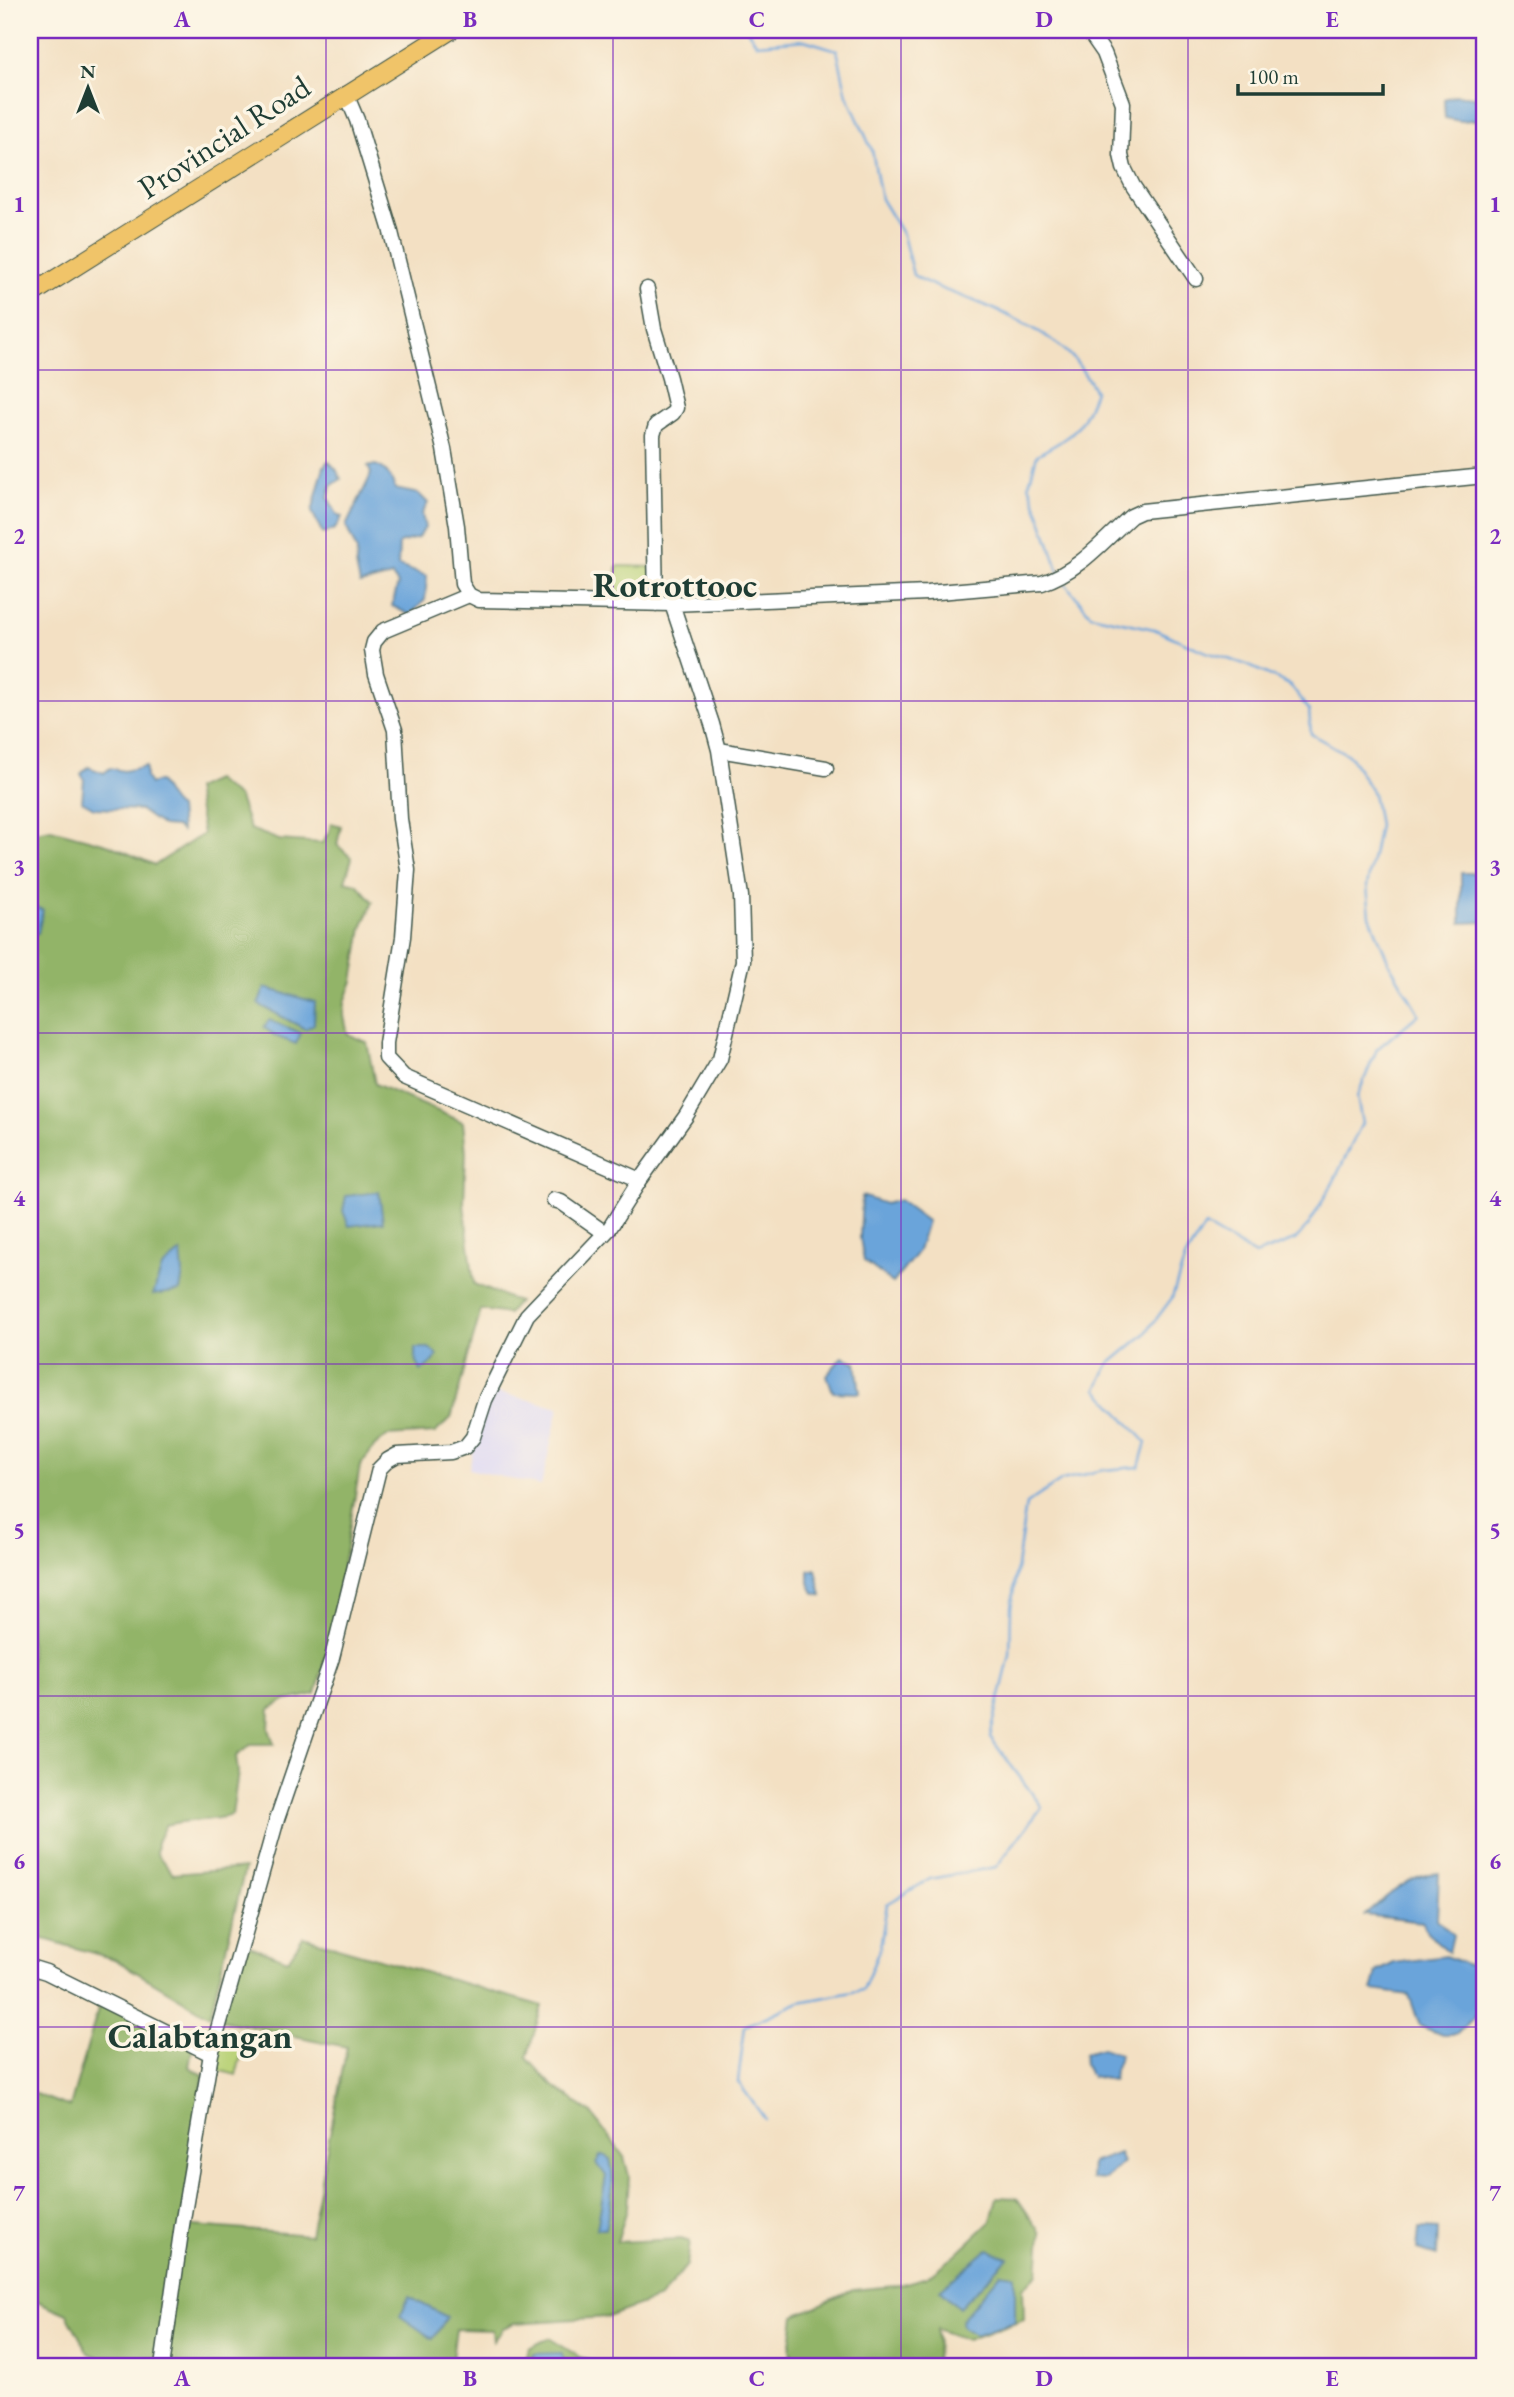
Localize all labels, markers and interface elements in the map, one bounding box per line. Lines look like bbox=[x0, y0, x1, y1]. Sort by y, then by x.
text: A bbox=[173, 4, 191, 34]
text: B bbox=[463, 4, 477, 34]
text: C bbox=[749, 4, 765, 34]
text: D bbox=[1035, 4, 1053, 34]
text: E bbox=[1325, 4, 1339, 34]
north arrow bbox=[52, 52, 122, 122]
scale bar bbox=[1238, 52, 1383, 96]
text: N bbox=[80, 59, 96, 84]
text: 100 m bbox=[1248, 63, 1299, 90]
street label: Provincial Road bbox=[130, 65, 319, 208]
text: 1 bbox=[13, 189, 25, 219]
text: 1 bbox=[1489, 189, 1501, 219]
text: 2 bbox=[13, 521, 25, 551]
text: 2 bbox=[1489, 521, 1501, 551]
district label: Rotrottooc bbox=[593, 562, 757, 607]
text: 3 bbox=[13, 852, 25, 882]
text: 3 bbox=[1489, 852, 1501, 882]
text: 4 bbox=[13, 1183, 26, 1213]
text: 4 bbox=[1489, 1183, 1502, 1213]
text: 5 bbox=[13, 1515, 25, 1545]
text: 5 bbox=[1489, 1515, 1501, 1545]
text: 6 bbox=[13, 1846, 25, 1876]
text: 6 bbox=[1489, 1846, 1501, 1876]
district label: Calabtangan bbox=[108, 2013, 292, 2058]
text: 7 bbox=[13, 2178, 26, 2208]
text: 7 bbox=[1489, 2178, 1502, 2208]
text: A bbox=[173, 2363, 191, 2393]
text: B bbox=[463, 2363, 477, 2393]
text: C bbox=[749, 2363, 765, 2393]
text: D bbox=[1035, 2363, 1053, 2393]
text: E bbox=[1325, 2363, 1339, 2393]

